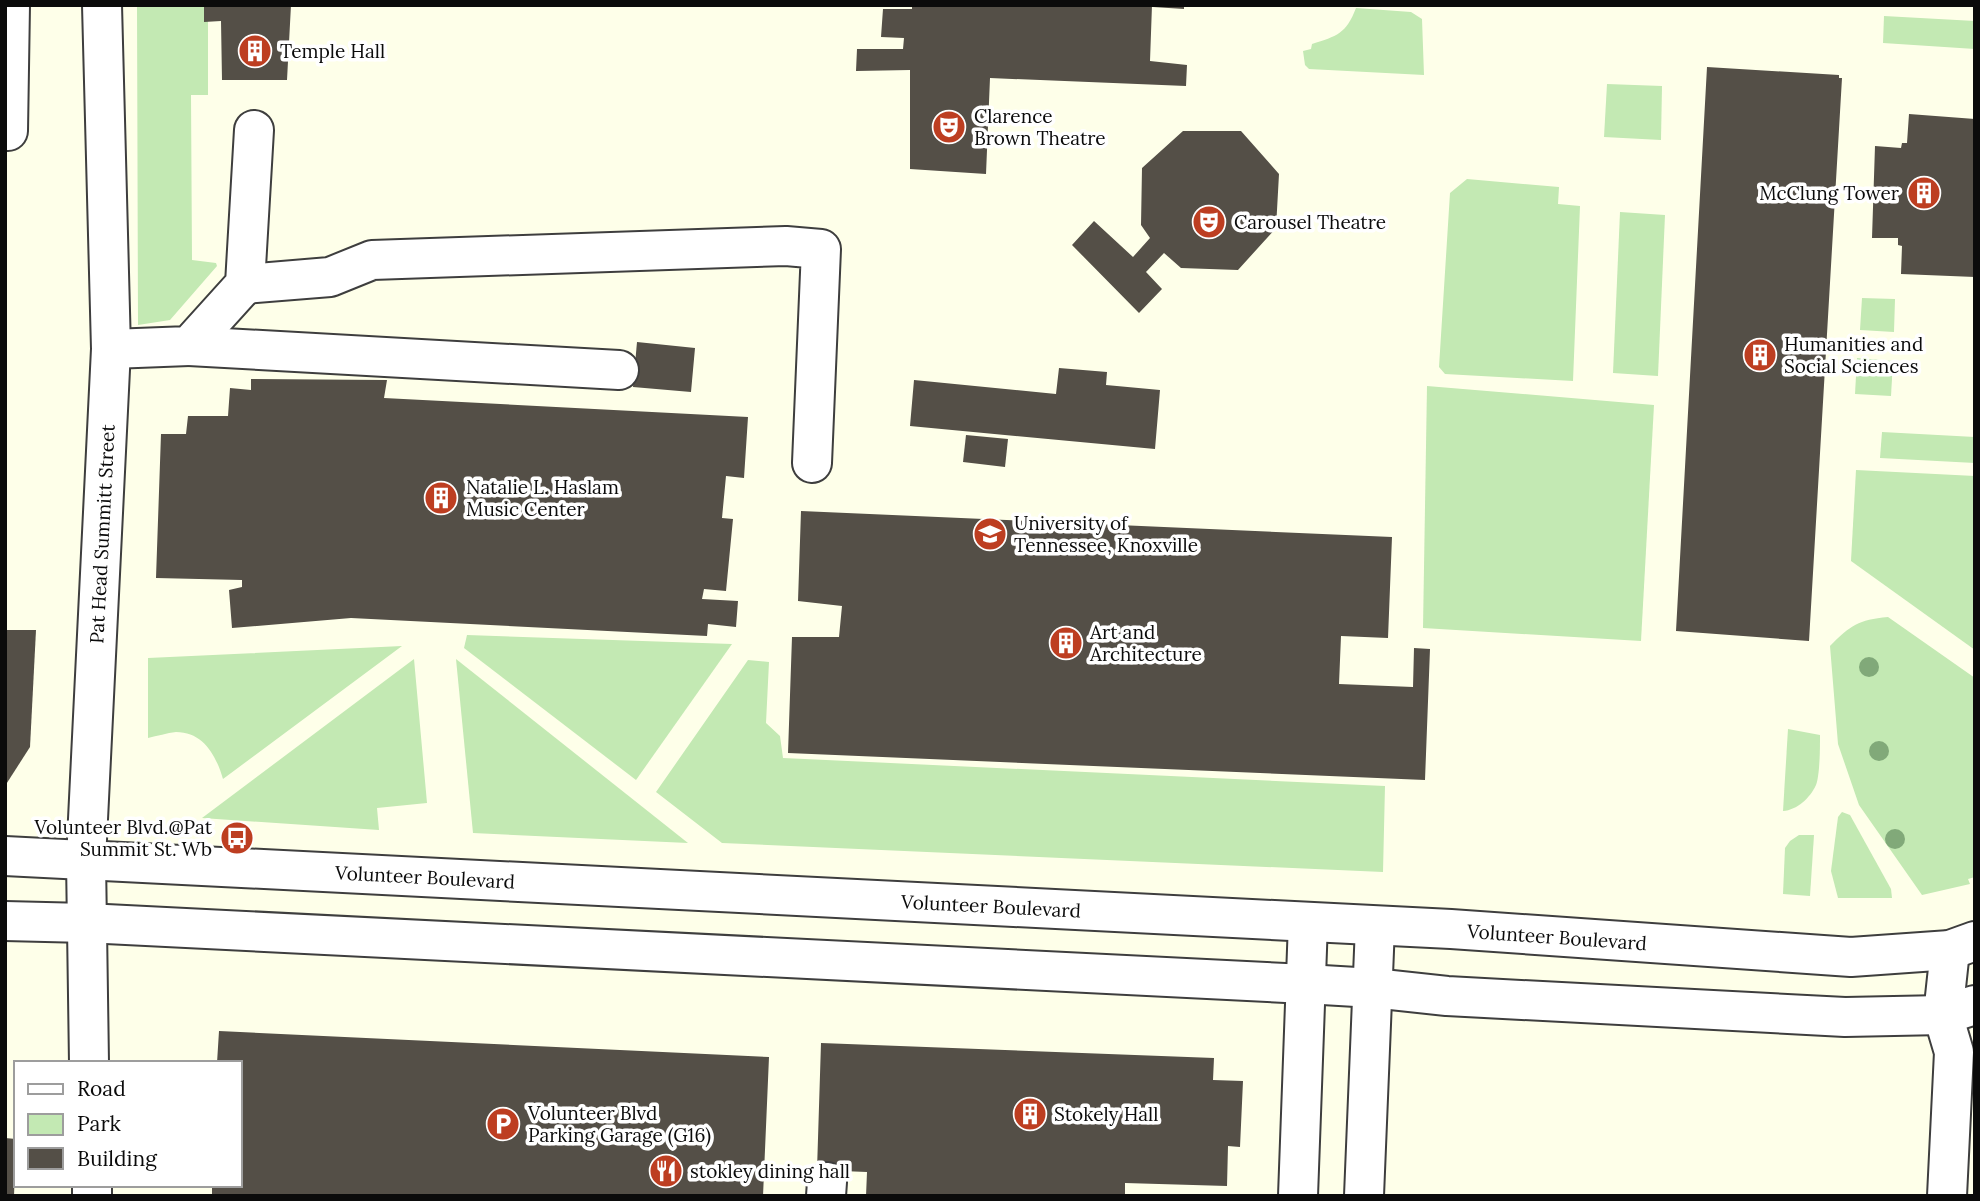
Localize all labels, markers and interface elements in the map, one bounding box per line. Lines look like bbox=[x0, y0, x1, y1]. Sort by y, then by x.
building icon: Temple Hall bbox=[236, 32, 274, 70]
place label: Temple Hall bbox=[280, 39, 385, 63]
place label: Clarence Brown Theatre bbox=[974, 104, 1106, 150]
theatre icon: Clarence Brown Theatre bbox=[930, 108, 968, 146]
building icon: McClung Tower bbox=[1905, 174, 1943, 212]
place label: McClung Tower bbox=[1759, 181, 1900, 205]
theatre icon: Carousel Theatre bbox=[1190, 203, 1228, 241]
place label: Carousel Theatre bbox=[1234, 210, 1386, 234]
place label: Humanities and Social Sciences bbox=[1784, 332, 1923, 378]
building icon: Humanities and Social Sciences bbox=[1741, 336, 1779, 374]
street label: Pat Head Summitt Street bbox=[84, 423, 120, 644]
place label: Natalie L. Haslam Music Center bbox=[466, 475, 619, 521]
building icon: Natalie L. Haslam Music Center bbox=[422, 479, 460, 517]
place label: University of Tennessee, Knoxville bbox=[1014, 511, 1198, 557]
school or university icon: University of Tennessee, Knoxville bbox=[971, 515, 1009, 553]
place label: Art and Architecture bbox=[1089, 620, 1202, 666]
building icon: Art and Architecture bbox=[1047, 624, 1085, 662]
place label: Volunteer Blvd.@Pat Summit St. Wb bbox=[33, 815, 213, 861]
bus stop icon: Volunteer Blvd.@Pat Summit St. Wb bbox=[218, 819, 256, 857]
street label: Volunteer Boulevard bbox=[333, 860, 516, 894]
street label: Volunteer Boulevard bbox=[899, 889, 1082, 923]
street label: Volunteer Boulevard bbox=[1465, 919, 1648, 955]
legend bbox=[14, 1061, 242, 1187]
text: Road bbox=[77, 1075, 126, 1102]
building icon: Stokely Hall bbox=[1011, 1095, 1049, 1133]
place label: Volunteer Blvd Parking Garage (G16) bbox=[527, 1101, 711, 1148]
place label: Stokely Hall bbox=[1054, 1102, 1158, 1126]
parking icon: Volunteer Blvd Parking Garage (G16) bbox=[484, 1105, 522, 1143]
text: Park bbox=[77, 1110, 121, 1137]
text: Building bbox=[77, 1145, 157, 1172]
restaurant icon: stokley dining hall bbox=[647, 1152, 685, 1190]
place label: stokley dining hall bbox=[690, 1159, 850, 1183]

